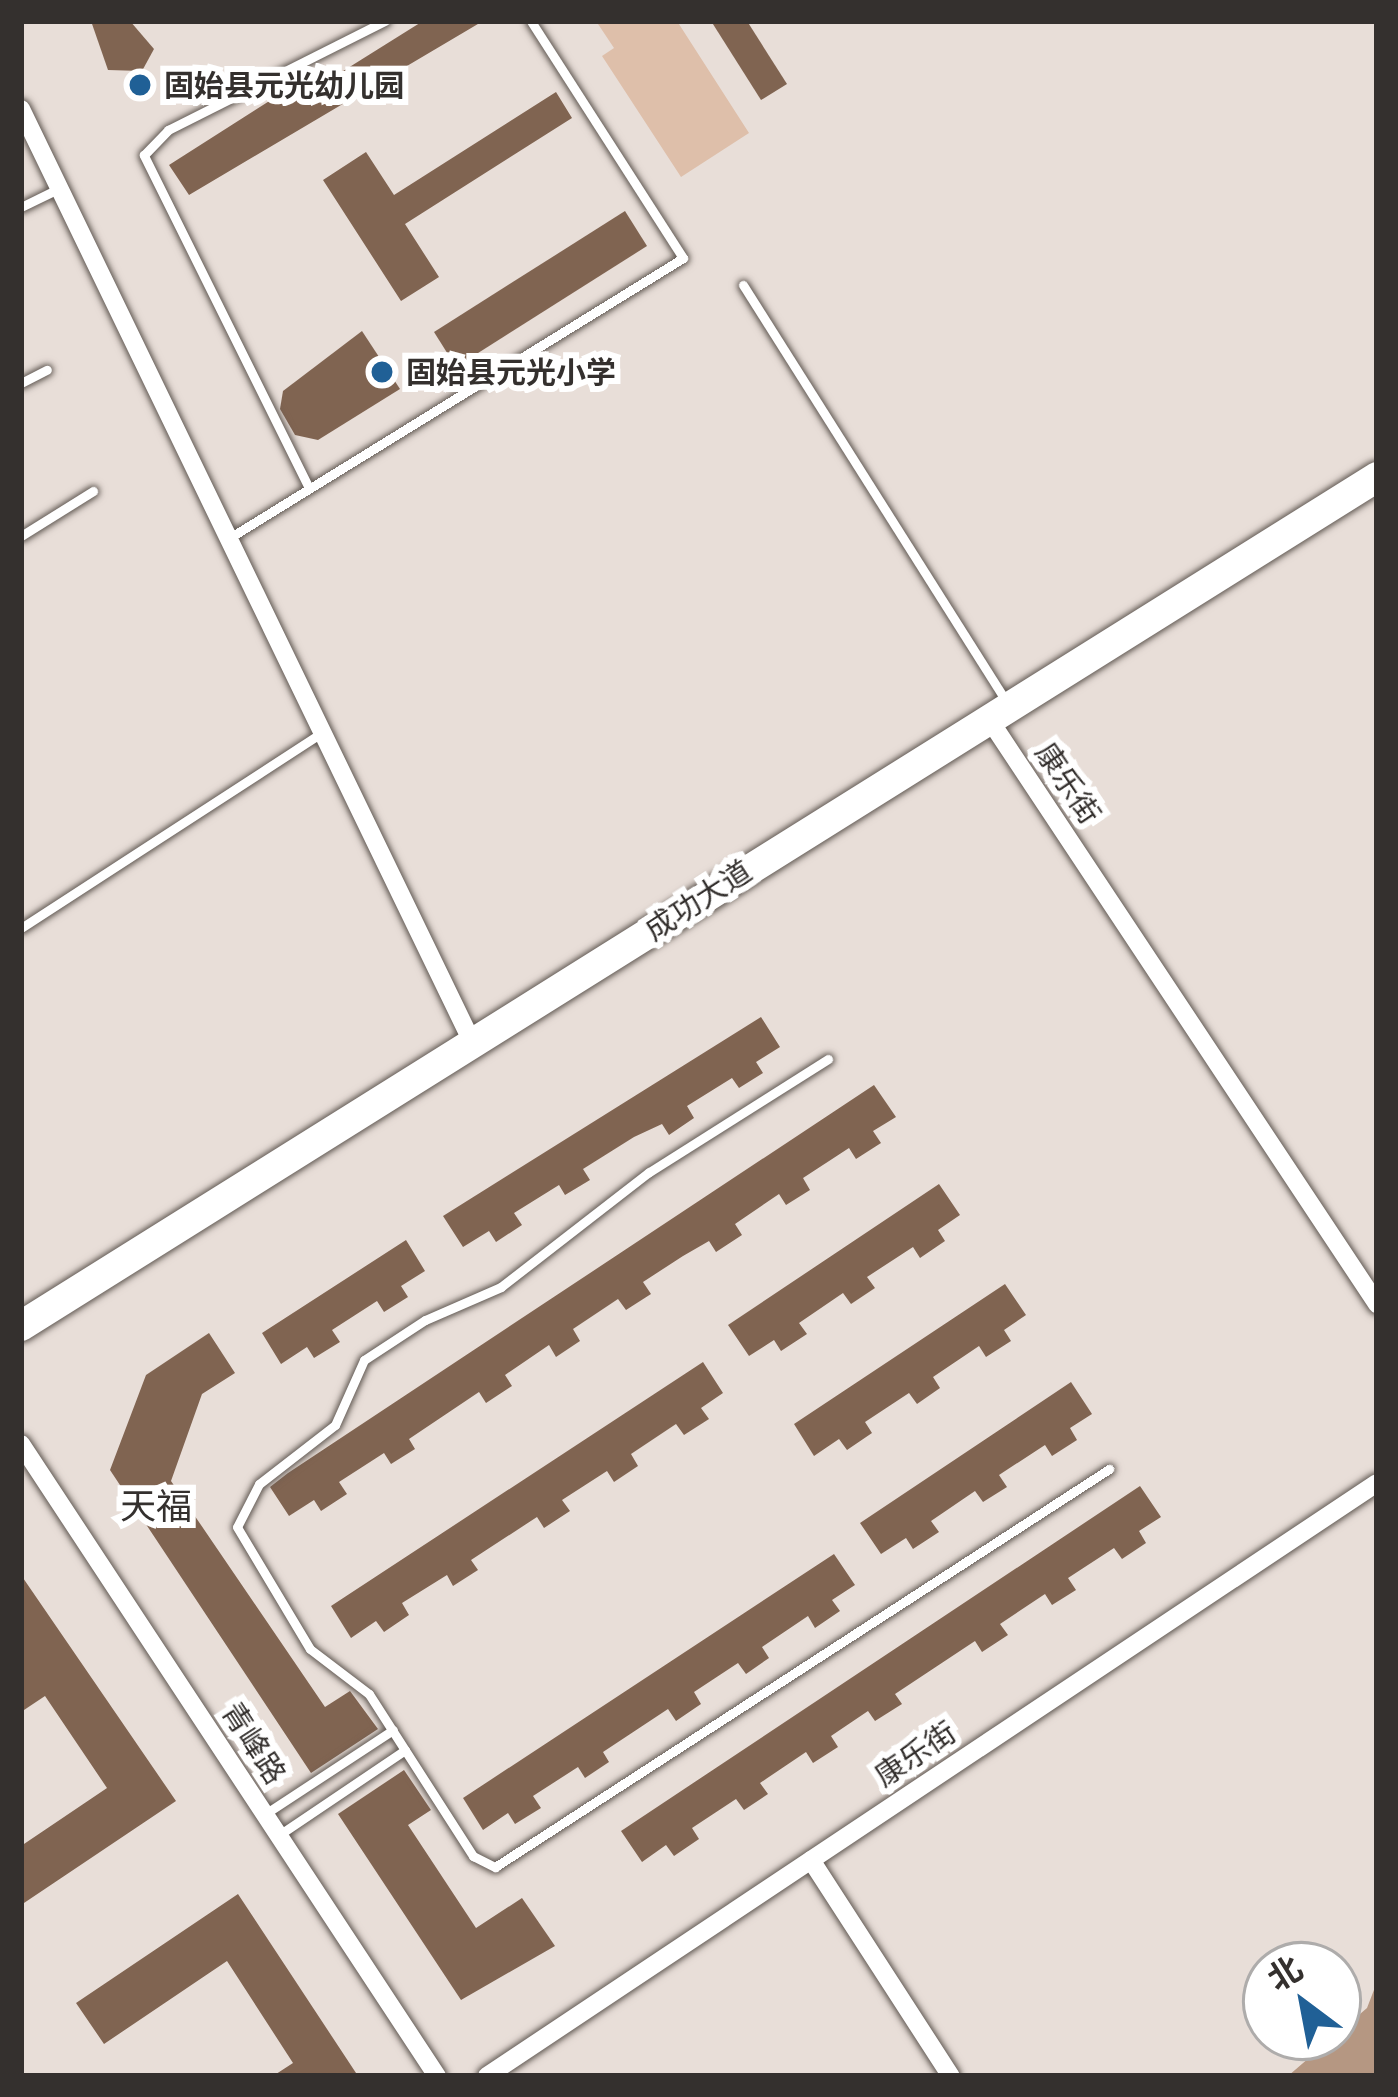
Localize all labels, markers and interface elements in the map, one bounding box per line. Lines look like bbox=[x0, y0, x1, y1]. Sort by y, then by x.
place label: 固始县元光幼儿园 bbox=[164, 67, 404, 103]
marker: 固始县元光幼儿园 bbox=[127, 72, 153, 98]
place label: 固始县元光小学 bbox=[406, 354, 616, 390]
marker: 固始县元光小学 bbox=[369, 359, 395, 385]
street label: 康乐街 bbox=[1028, 736, 1108, 830]
street label: 成功大道 bbox=[638, 852, 758, 948]
district label: 天福 bbox=[120, 1484, 192, 1528]
street label: 青峰路 bbox=[214, 1695, 294, 1791]
street label: 康乐街 bbox=[868, 1714, 962, 1794]
north arrow bbox=[1242, 1941, 1362, 2061]
text: 北 bbox=[1258, 1945, 1310, 2000]

